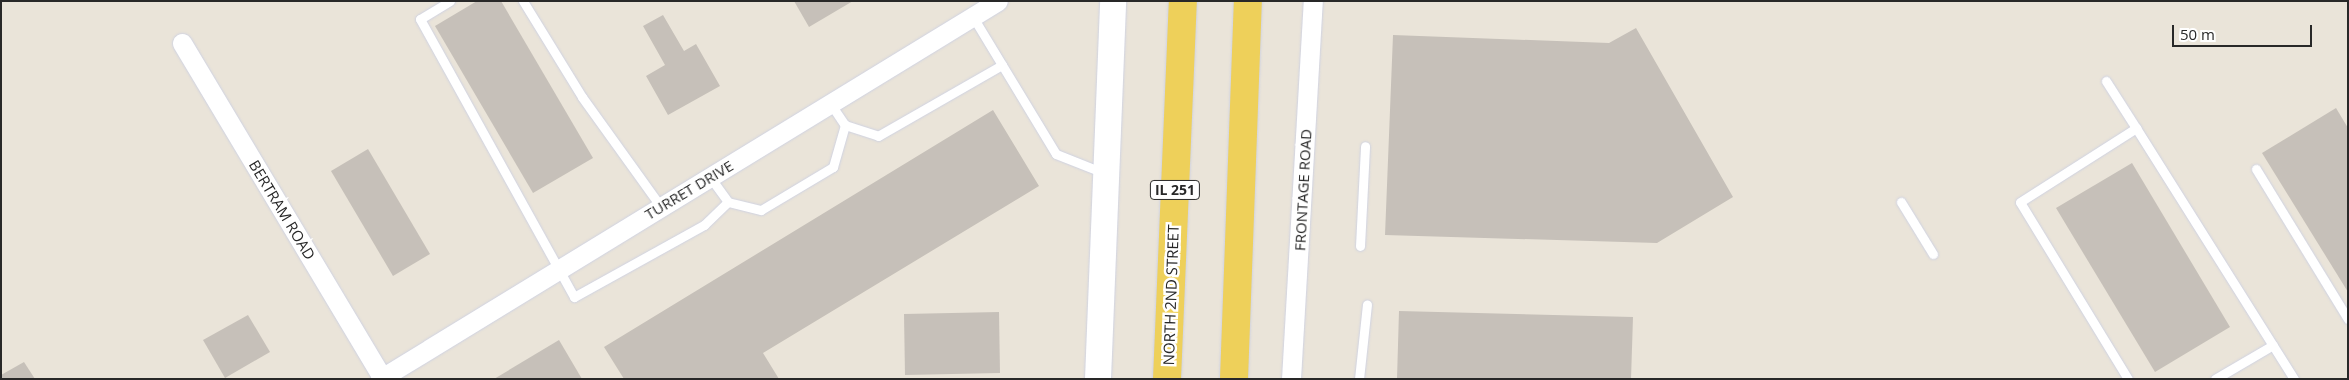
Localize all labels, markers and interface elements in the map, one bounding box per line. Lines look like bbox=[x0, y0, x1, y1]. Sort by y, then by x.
scale bar bbox=[2174, 15, 2314, 47]
text: 50 m bbox=[2180, 24, 2215, 44]
street label: FRONTAGE ROAD bbox=[1291, 129, 1315, 251]
street label: BERTRAM ROAD bbox=[245, 157, 319, 263]
street label: TURRET DRIVE bbox=[642, 157, 736, 223]
road number: IL 251 bbox=[1149, 178, 1201, 202]
street label: NORTH 2ND STREET bbox=[1160, 224, 1182, 366]

